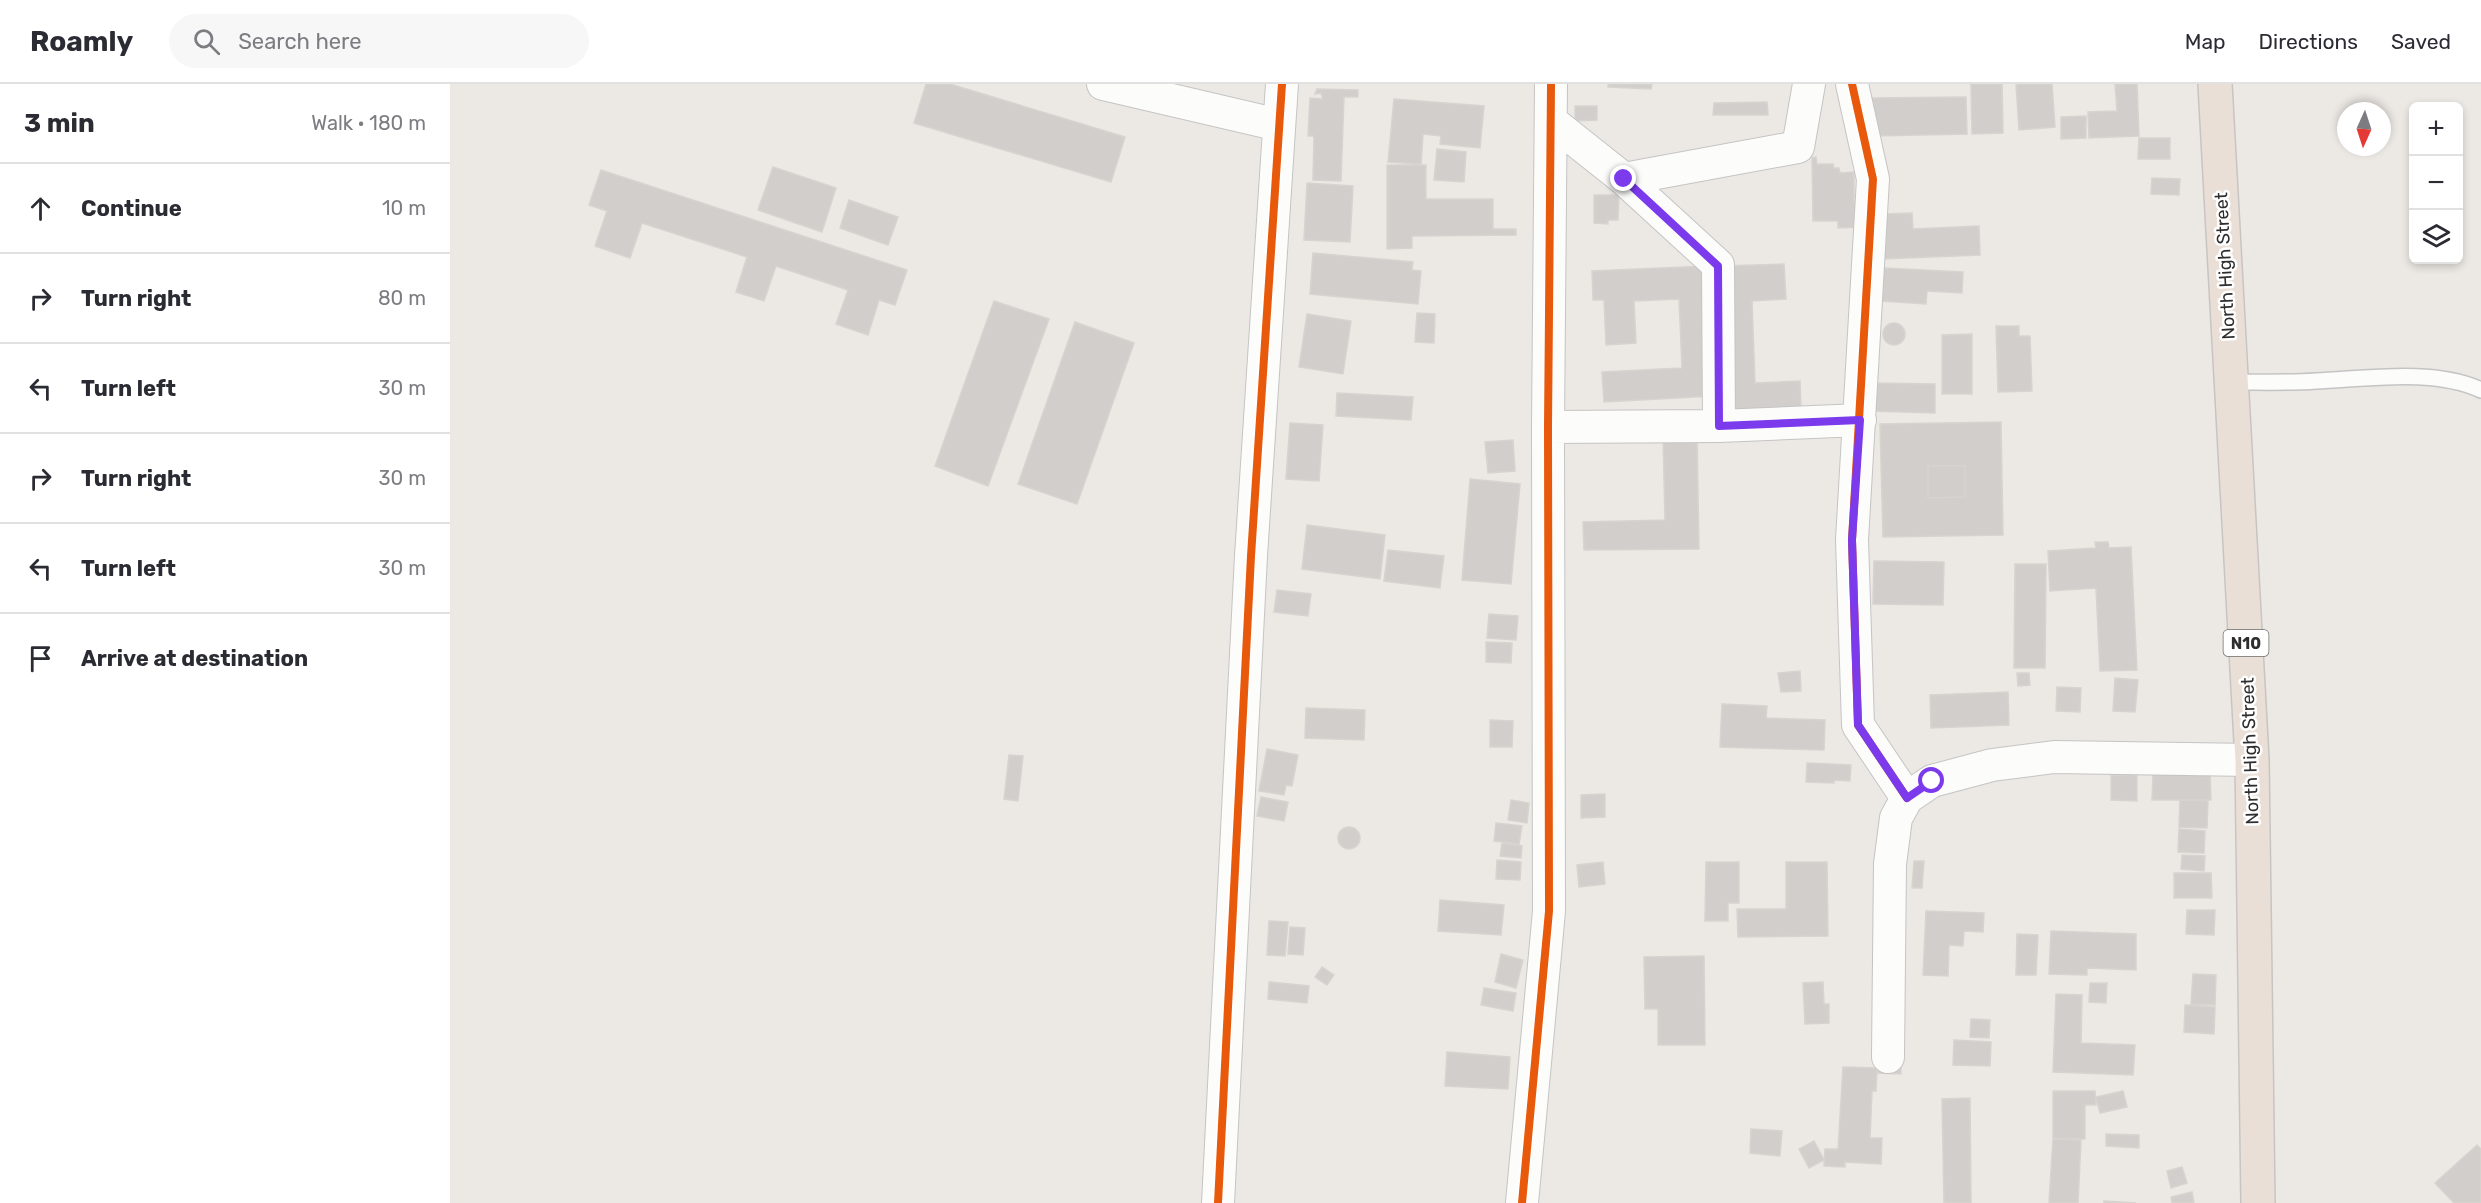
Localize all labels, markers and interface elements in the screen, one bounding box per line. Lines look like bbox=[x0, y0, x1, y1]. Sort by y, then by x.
search box bbox=[169, 14, 589, 68]
text: Roamly bbox=[30, 25, 133, 58]
icon: search bbox=[190, 25, 223, 58]
text: Search here bbox=[238, 28, 362, 55]
text: Map bbox=[2185, 29, 2226, 54]
text: Directions bbox=[2259, 29, 2358, 54]
text: Saved bbox=[2391, 29, 2451, 54]
north arrow bbox=[2337, 102, 2391, 156]
map controls bbox=[2409, 102, 2463, 264]
button: + bbox=[2409, 102, 2463, 156]
text: 3 min bbox=[24, 108, 95, 139]
text: Walk · 180 m bbox=[311, 111, 426, 135]
button: − bbox=[2409, 156, 2463, 210]
route end bbox=[1610, 165, 1636, 191]
icon: ahead bbox=[24, 192, 57, 225]
street label: North High Street bbox=[2210, 192, 2240, 340]
text: Continue bbox=[81, 195, 182, 222]
text: 10 m bbox=[382, 196, 426, 220]
button: layers bbox=[2409, 210, 2463, 264]
icon: right bbox=[24, 282, 57, 315]
text: Turn right bbox=[81, 285, 191, 312]
text: 80 m bbox=[378, 286, 426, 310]
icon: left bbox=[24, 372, 57, 405]
text: Turn left bbox=[81, 375, 176, 402]
text: 30 m bbox=[379, 376, 426, 400]
icon: right bbox=[24, 462, 57, 495]
text: Turn right bbox=[81, 465, 191, 492]
text: 30 m bbox=[379, 466, 426, 490]
icon: left bbox=[24, 552, 57, 585]
text: Turn left bbox=[81, 555, 176, 582]
text: 30 m bbox=[379, 556, 426, 580]
road number: N10 bbox=[2224, 630, 2268, 656]
icon: arrive bbox=[24, 642, 57, 675]
text: Arrive at destination bbox=[81, 645, 308, 672]
street label: North High Street bbox=[2236, 677, 2264, 825]
route start bbox=[1918, 767, 1944, 793]

